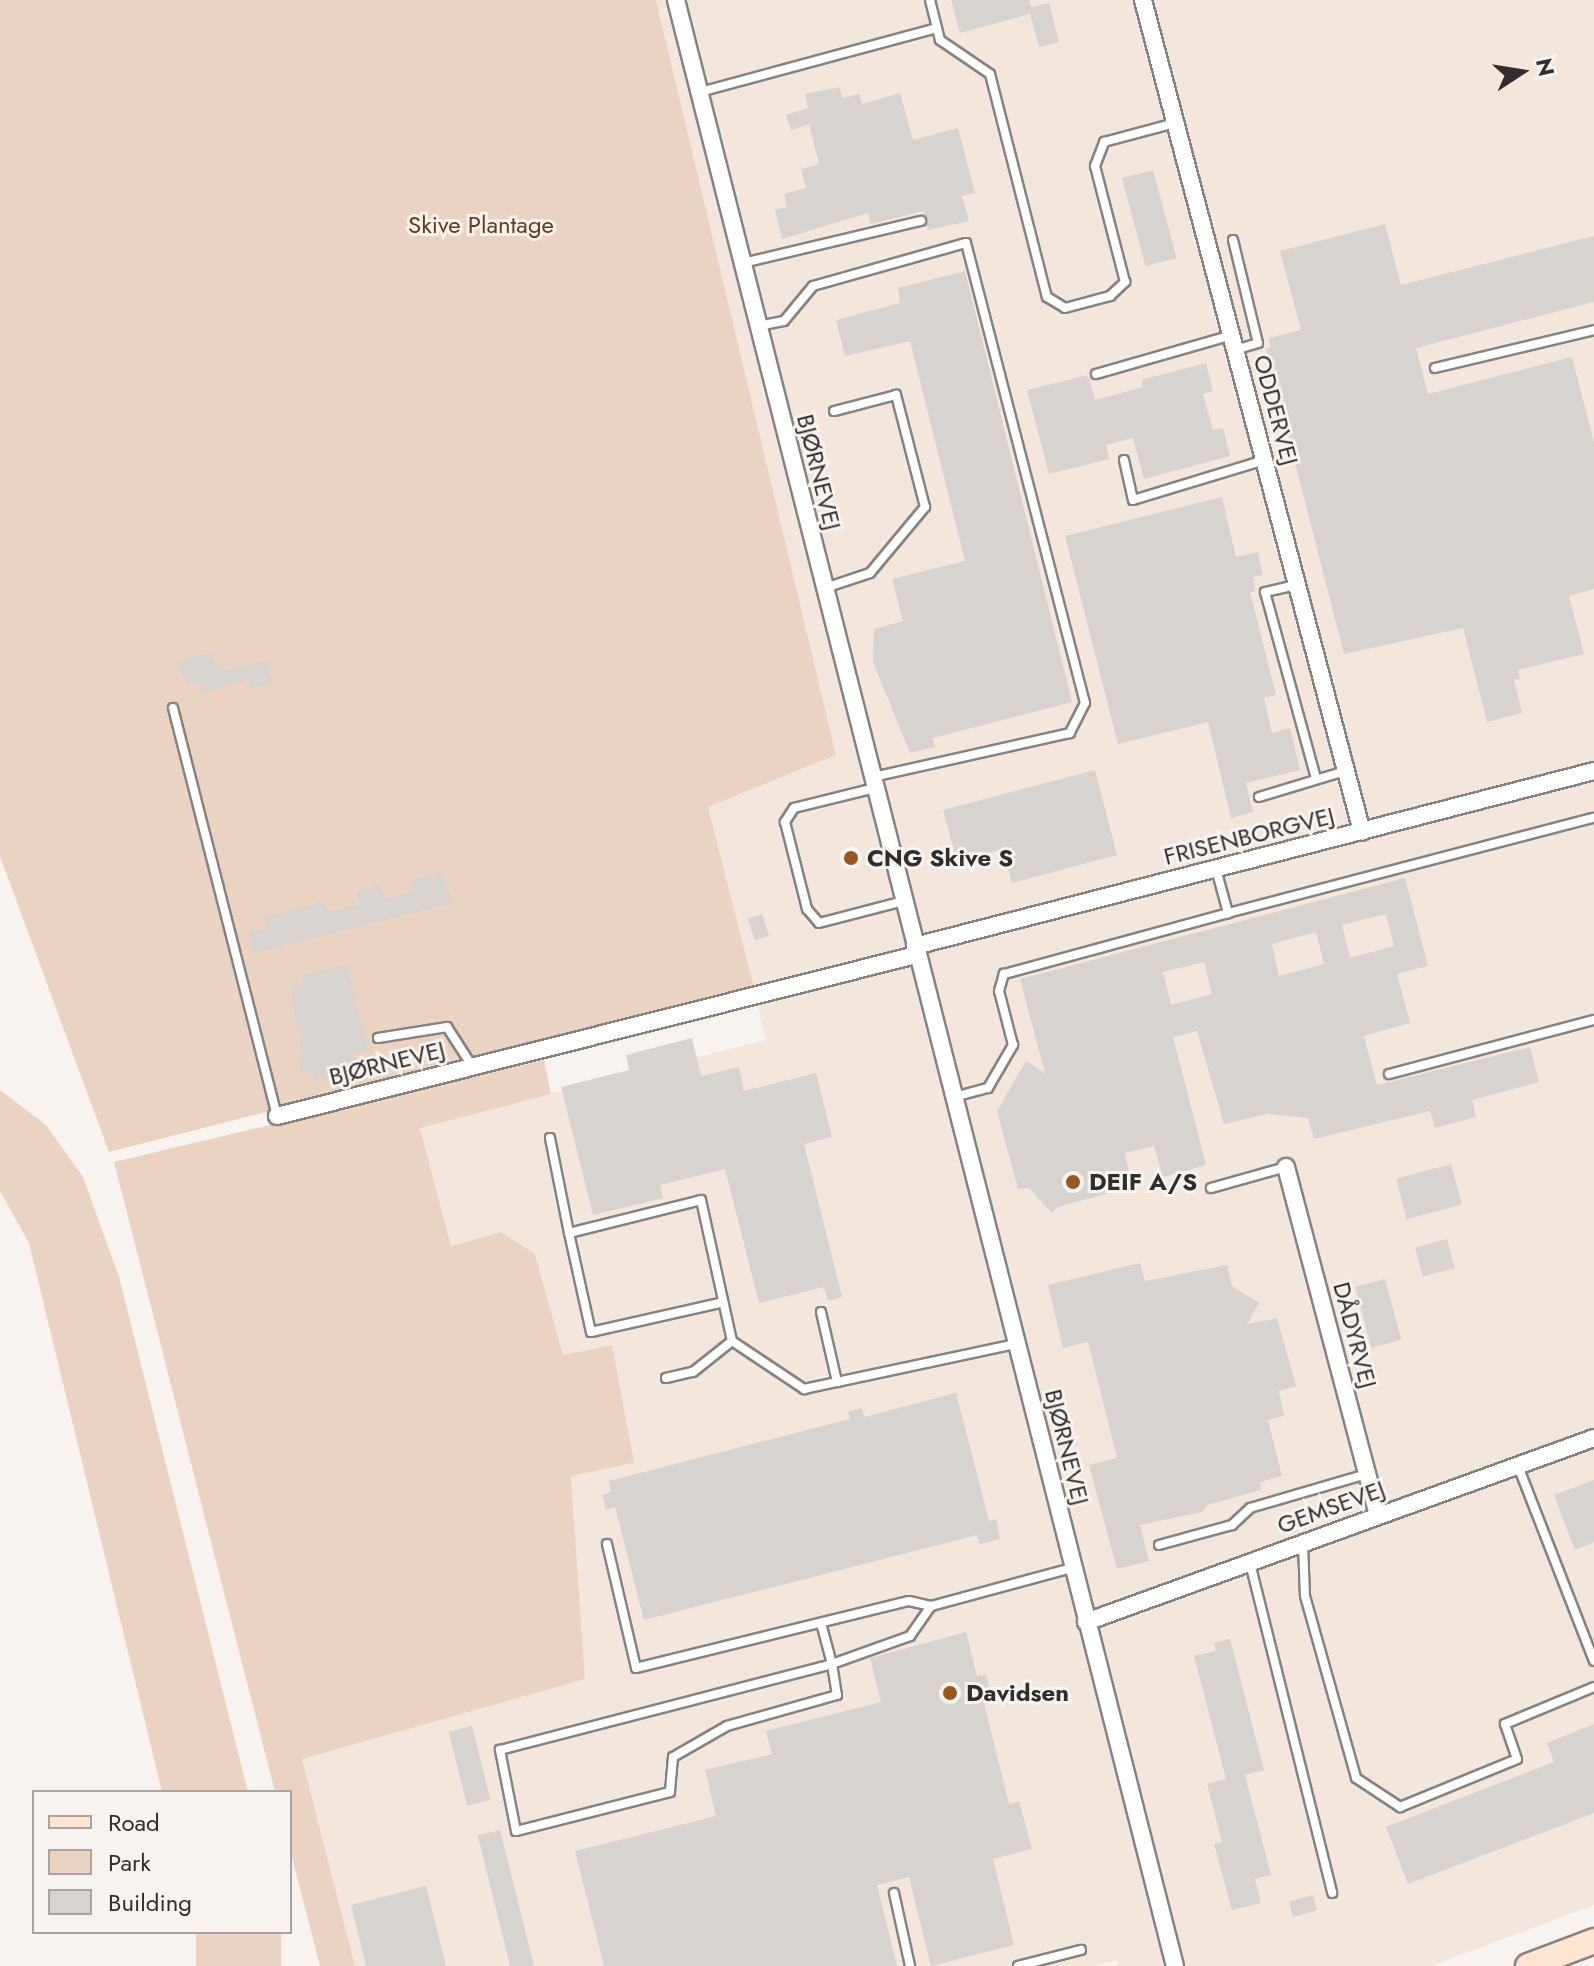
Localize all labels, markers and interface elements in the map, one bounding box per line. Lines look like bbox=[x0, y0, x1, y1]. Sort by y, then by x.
north arrow bbox=[1482, 32, 1562, 112]
text: N bbox=[1528, 55, 1563, 79]
park label: Skive Plantage bbox=[408, 211, 554, 239]
street label: ODDERVEJ bbox=[1247, 352, 1305, 468]
street label: BJØRNEVEJ bbox=[791, 411, 847, 533]
street label: FRISENBORGVEJ bbox=[1161, 801, 1337, 871]
place label: CNG Skive S bbox=[867, 844, 1013, 872]
marker: CNG Skive S bbox=[842, 849, 860, 867]
street label: BJØRNEVEJ bbox=[326, 1035, 448, 1091]
place label: DEIF A/S bbox=[1089, 1168, 1197, 1196]
marker: DEIF A/S bbox=[1064, 1173, 1082, 1191]
street label: DÅDYRVEJ bbox=[1327, 1279, 1383, 1391]
street label: BJØRNEVEJ bbox=[1039, 1386, 1095, 1508]
street label: GEMSEVEJ bbox=[1273, 1474, 1389, 1540]
place label: Davidsen bbox=[966, 1679, 1069, 1707]
marker: Davidsen bbox=[941, 1684, 959, 1702]
legend bbox=[32, 1790, 292, 1934]
text: Road bbox=[108, 1805, 160, 1840]
text: Park bbox=[108, 1845, 151, 1880]
text: Building bbox=[108, 1885, 192, 1920]

